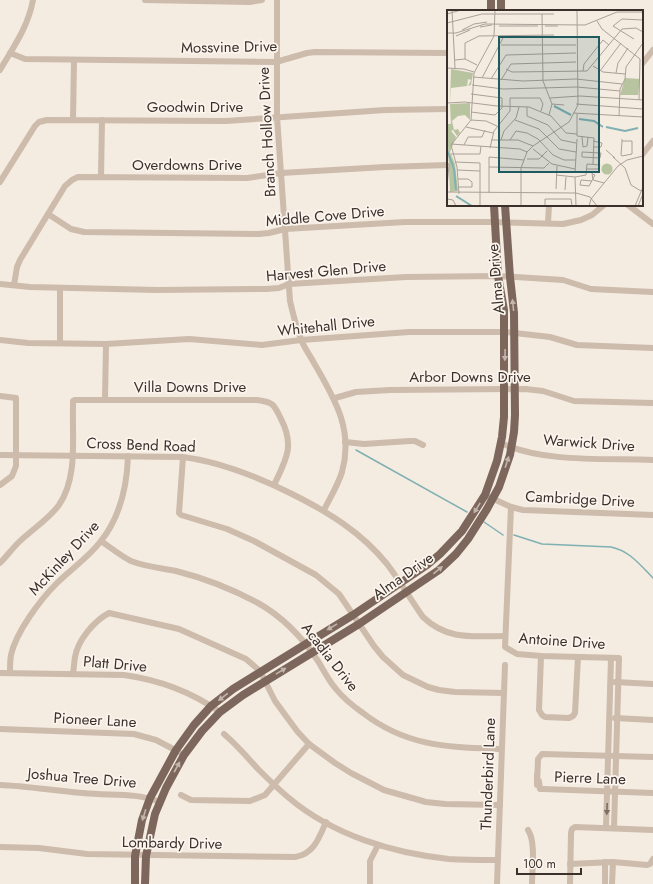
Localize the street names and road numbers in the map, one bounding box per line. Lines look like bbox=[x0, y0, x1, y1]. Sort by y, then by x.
street label: Mossvine Drive bbox=[181, 35, 278, 59]
street label: Branch Hollow Drive bbox=[253, 66, 281, 197]
street label: Goodwin Drive bbox=[147, 96, 243, 118]
street label: Overdowns Drive bbox=[132, 154, 242, 176]
street label: Middle Cove Drive bbox=[265, 200, 386, 232]
street label: Alma Drive bbox=[482, 243, 510, 315]
street label: Harvest Glen Drive bbox=[265, 255, 387, 287]
street label: Whitehall Drive bbox=[276, 310, 376, 342]
street label: Arbor Downs Drive bbox=[409, 366, 531, 388]
street label: Villa Downs Drive bbox=[134, 376, 247, 398]
street label: Warwick Drive bbox=[542, 429, 636, 457]
street label: Cross Bend Road bbox=[86, 432, 196, 458]
street label: Cambridge Drive bbox=[525, 485, 635, 513]
street label: McKinley Drive bbox=[24, 516, 105, 600]
street label: Alma Drive bbox=[368, 547, 438, 605]
street label: Acadia Drive bbox=[296, 618, 364, 696]
street label: Antoine Drive bbox=[518, 627, 606, 655]
street label: Platt Drive bbox=[82, 650, 148, 678]
street label: Pioneer Lane bbox=[53, 707, 137, 733]
street label: Thunderbird Lane bbox=[475, 717, 501, 830]
street label: Joshua Tree Drive bbox=[25, 762, 138, 794]
street label: Pierre Lane bbox=[554, 766, 626, 790]
street label: Lombardy Drive bbox=[122, 831, 223, 855]

